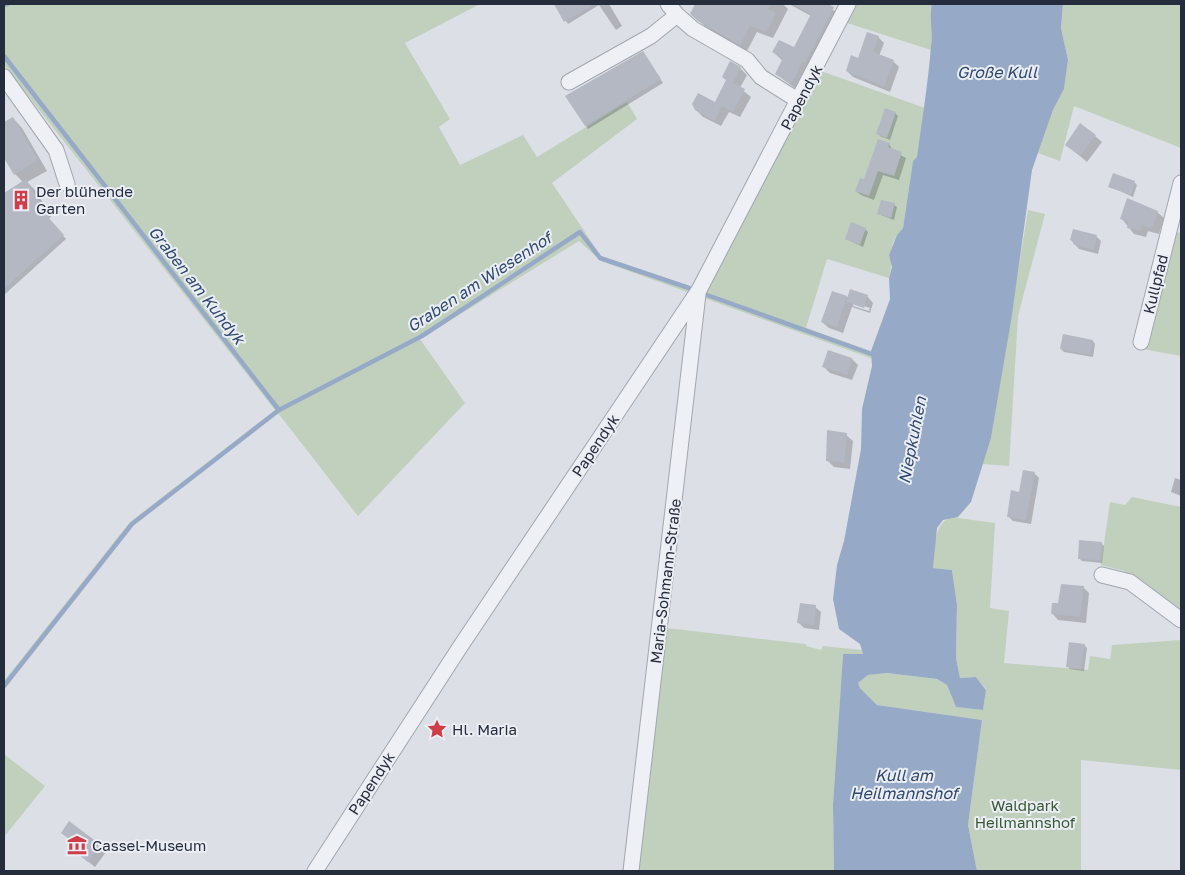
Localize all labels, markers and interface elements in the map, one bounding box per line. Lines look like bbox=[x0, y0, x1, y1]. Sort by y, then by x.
street label: Papendyk bbox=[776, 61, 826, 133]
water label: Große Kull bbox=[957, 62, 1038, 82]
place label: Der blühende Garten bbox=[36, 182, 133, 217]
building icon: Der blühende Garten bbox=[10, 189, 32, 211]
water label: Graben am Kuhdyk bbox=[145, 222, 251, 350]
water label: Graben am Wiesenhof bbox=[403, 226, 558, 336]
street label: Kullpfad bbox=[1139, 252, 1171, 316]
water label: Niepkuhlen bbox=[894, 394, 930, 485]
street label: Papendyk bbox=[568, 410, 623, 480]
street label: Maria-Sohmann-Straße bbox=[646, 497, 684, 664]
place icon: Hl. Maria bbox=[426, 718, 448, 740]
place label: Hl. Maria bbox=[452, 720, 517, 738]
street label: Papendyk bbox=[344, 748, 398, 818]
water label: Kull am Heilmannshof bbox=[850, 765, 961, 803]
park label: Waldpark Heilmannshof bbox=[975, 796, 1076, 831]
museum icon: Cassel-Museum bbox=[66, 834, 88, 856]
place label: Cassel-Museum bbox=[92, 836, 206, 854]

